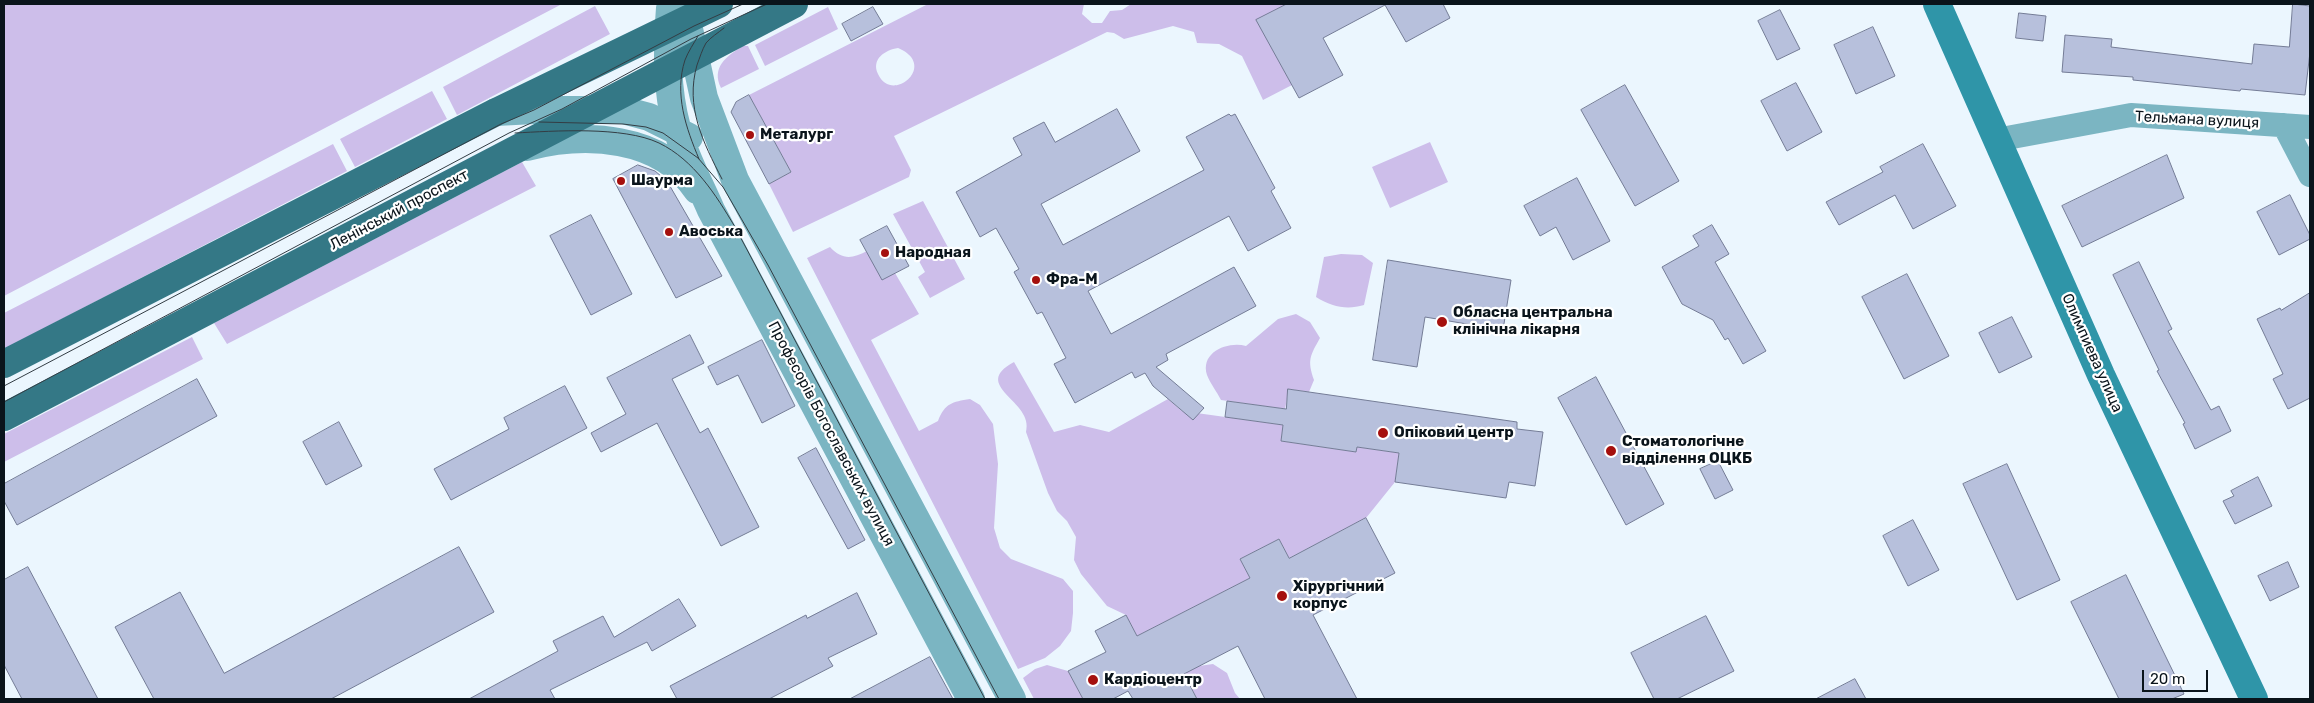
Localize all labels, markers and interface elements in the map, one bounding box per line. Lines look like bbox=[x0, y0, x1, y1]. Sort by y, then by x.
street label: Тельмана вулиця bbox=[2134, 108, 2260, 132]
place label: Металург bbox=[760, 126, 833, 144]
marker: Металург bbox=[744, 129, 756, 141]
street label: Ленінський проспект bbox=[327, 166, 471, 254]
place label: Шаурма bbox=[631, 172, 693, 190]
marker: Шаурма bbox=[615, 175, 627, 187]
place label: Авоська bbox=[679, 223, 743, 241]
marker: Авоська bbox=[663, 226, 675, 238]
place label: Народная bbox=[895, 244, 971, 262]
marker: Народная bbox=[879, 247, 891, 259]
place label: Фра-М bbox=[1046, 271, 1098, 289]
marker: Фра-М bbox=[1030, 274, 1042, 286]
street label: Олимпиева улица bbox=[2058, 291, 2126, 415]
place label: Обласна центральна клінічна лікарня bbox=[1453, 304, 1613, 339]
marker: Обласна центральна клінічна лікарня bbox=[1435, 315, 1449, 329]
street label: Професорів Богославських вулиця bbox=[764, 319, 898, 549]
place label: Опіковий центр bbox=[1394, 424, 1514, 442]
marker: Опіковий центр bbox=[1376, 426, 1390, 440]
place label: Стоматологічне відділення ОЦКБ bbox=[1622, 433, 1752, 468]
marker: Стоматологічне відділення ОЦКБ bbox=[1604, 444, 1618, 458]
place label: Хірургічний корпус bbox=[1293, 578, 1384, 613]
marker: Хірургічний корпус bbox=[1275, 589, 1289, 603]
scale bar bbox=[2144, 660, 2210, 692]
text: 20 m bbox=[2150, 670, 2185, 688]
place label: Кардіоцентр bbox=[1104, 671, 1202, 689]
marker: Кардіоцентр bbox=[1086, 673, 1100, 687]

